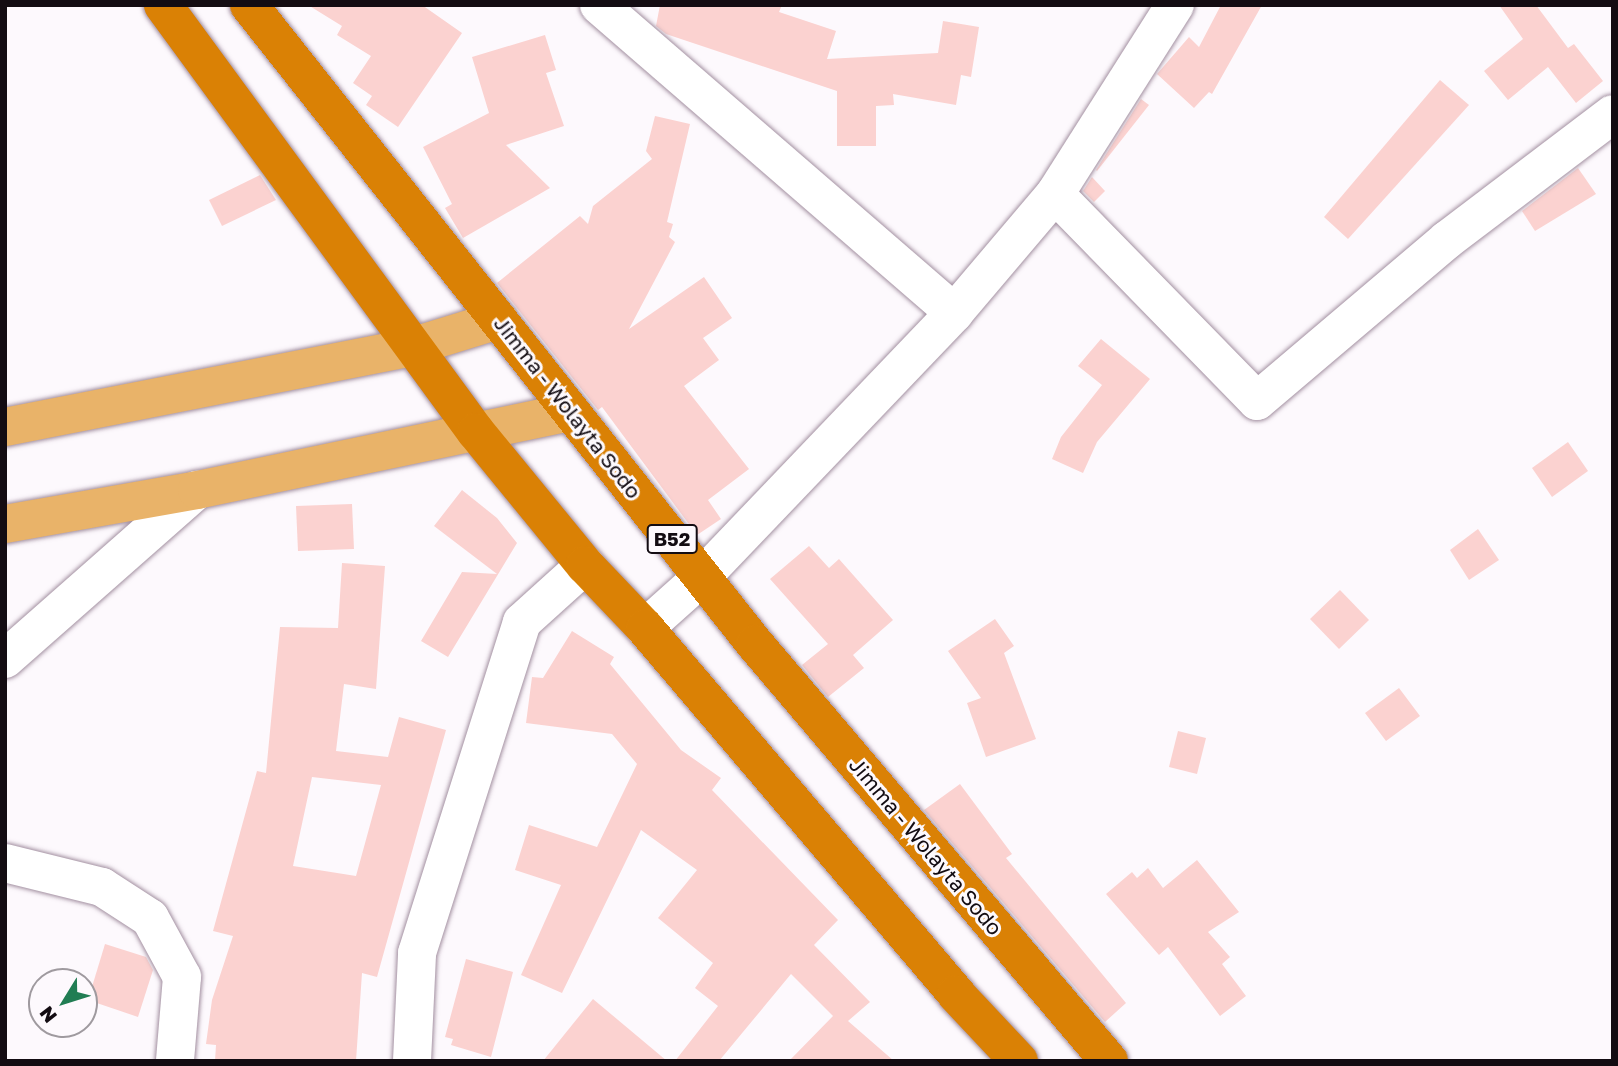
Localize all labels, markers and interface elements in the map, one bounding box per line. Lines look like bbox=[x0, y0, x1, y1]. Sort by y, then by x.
street label: Jimma - Wolayta Sodo bbox=[489, 311, 647, 503]
road number: B52 bbox=[646, 524, 698, 554]
street label: Jimma - Wolayta Sodo bbox=[844, 752, 1008, 940]
north arrow bbox=[28, 968, 98, 1038]
text: N bbox=[34, 1002, 61, 1028]

